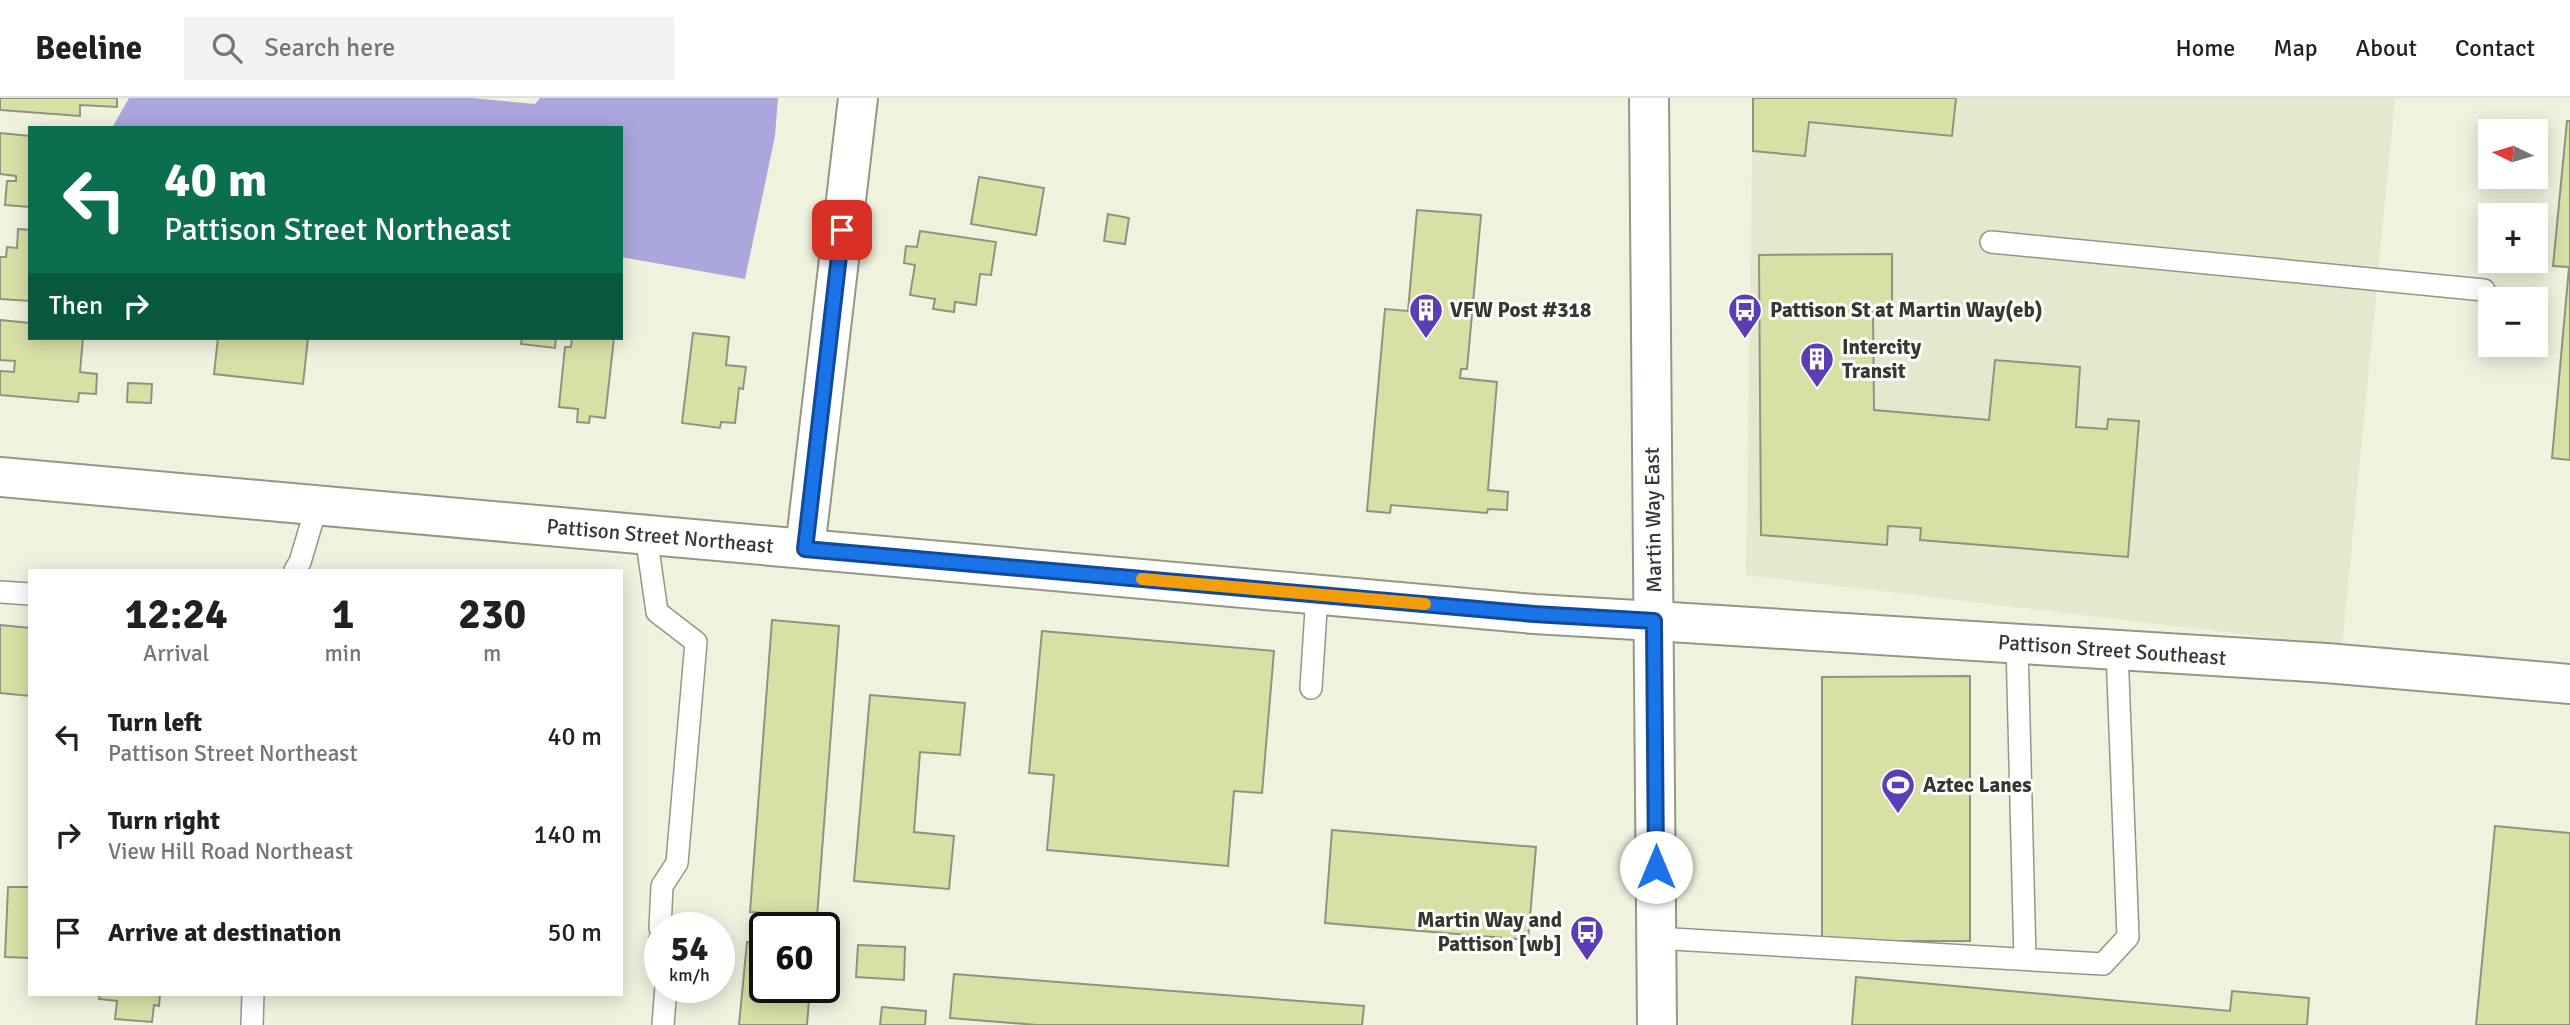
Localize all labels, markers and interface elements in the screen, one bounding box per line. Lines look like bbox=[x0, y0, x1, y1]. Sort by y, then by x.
search box bbox=[184, 17, 674, 80]
text: Beeline bbox=[35, 28, 142, 69]
icon: search bbox=[208, 29, 246, 67]
text: Search here bbox=[264, 32, 395, 64]
text: Home bbox=[2175, 33, 2235, 63]
text: Map bbox=[2273, 33, 2318, 63]
text: About bbox=[2356, 33, 2417, 63]
text: Contact bbox=[2455, 33, 2535, 63]
north arrow bbox=[2478, 119, 2548, 189]
map controls bbox=[2478, 119, 2548, 357]
text: 40 m bbox=[164, 150, 267, 210]
icon: left bbox=[49, 154, 140, 245]
pin bbox=[812, 200, 872, 260]
button: + bbox=[2478, 203, 2548, 273]
text: Pattison Street Northeast bbox=[164, 210, 511, 249]
icon: arrive bbox=[823, 211, 861, 249]
icon: right bbox=[117, 287, 155, 325]
button: − bbox=[2478, 287, 2548, 357]
text: Then bbox=[49, 290, 103, 322]
building icon: VFW Post #318 bbox=[1407, 291, 1445, 340]
bus stop icon: Pattison St at Martin Way(eb) bbox=[1726, 291, 1764, 340]
place label: VFW Post #318 bbox=[1450, 297, 1591, 323]
place label: Pattison St at Martin Way(eb) bbox=[1770, 297, 2043, 323]
place label: Intercity Transit bbox=[1842, 334, 1922, 384]
building icon: Intercity Transit bbox=[1798, 340, 1836, 389]
street label: Martin Way East bbox=[1639, 447, 1667, 593]
street label: Pattison Street Northeast bbox=[545, 513, 775, 559]
text: 12:24 bbox=[125, 589, 228, 640]
text: 1 bbox=[332, 589, 354, 640]
text: 230 bbox=[458, 589, 526, 640]
street label: Pattison Street Southeast bbox=[1997, 629, 2227, 671]
text: Arrival bbox=[143, 639, 209, 668]
text: min bbox=[324, 639, 362, 668]
text: m bbox=[483, 639, 501, 668]
text: Turn left bbox=[108, 707, 202, 739]
icon: left bbox=[49, 718, 87, 756]
text: 40 m bbox=[547, 721, 602, 753]
text: Pattison Street Northeast bbox=[108, 739, 357, 768]
sports icon: Aztec Lanes bbox=[1879, 766, 1917, 815]
place label: Aztec Lanes bbox=[1923, 772, 2032, 798]
text: Turn right bbox=[108, 805, 220, 837]
icon: right bbox=[49, 816, 87, 854]
text: 140 m bbox=[533, 819, 602, 851]
position arrow bbox=[1619, 830, 1693, 904]
text: View Hill Road Northeast bbox=[108, 837, 353, 866]
place label: Martin Way and Pattison [wb] bbox=[1417, 907, 1562, 957]
speed limit sign: 60 bbox=[749, 912, 840, 1003]
bus stop icon: Martin Way and Pattison [wb] bbox=[1568, 913, 1606, 962]
icon: arrive bbox=[49, 914, 87, 952]
text: Arrive at destination bbox=[108, 917, 341, 949]
text: 50 m bbox=[547, 917, 602, 949]
text: 54 bbox=[671, 927, 708, 970]
text: km/h bbox=[669, 964, 710, 986]

